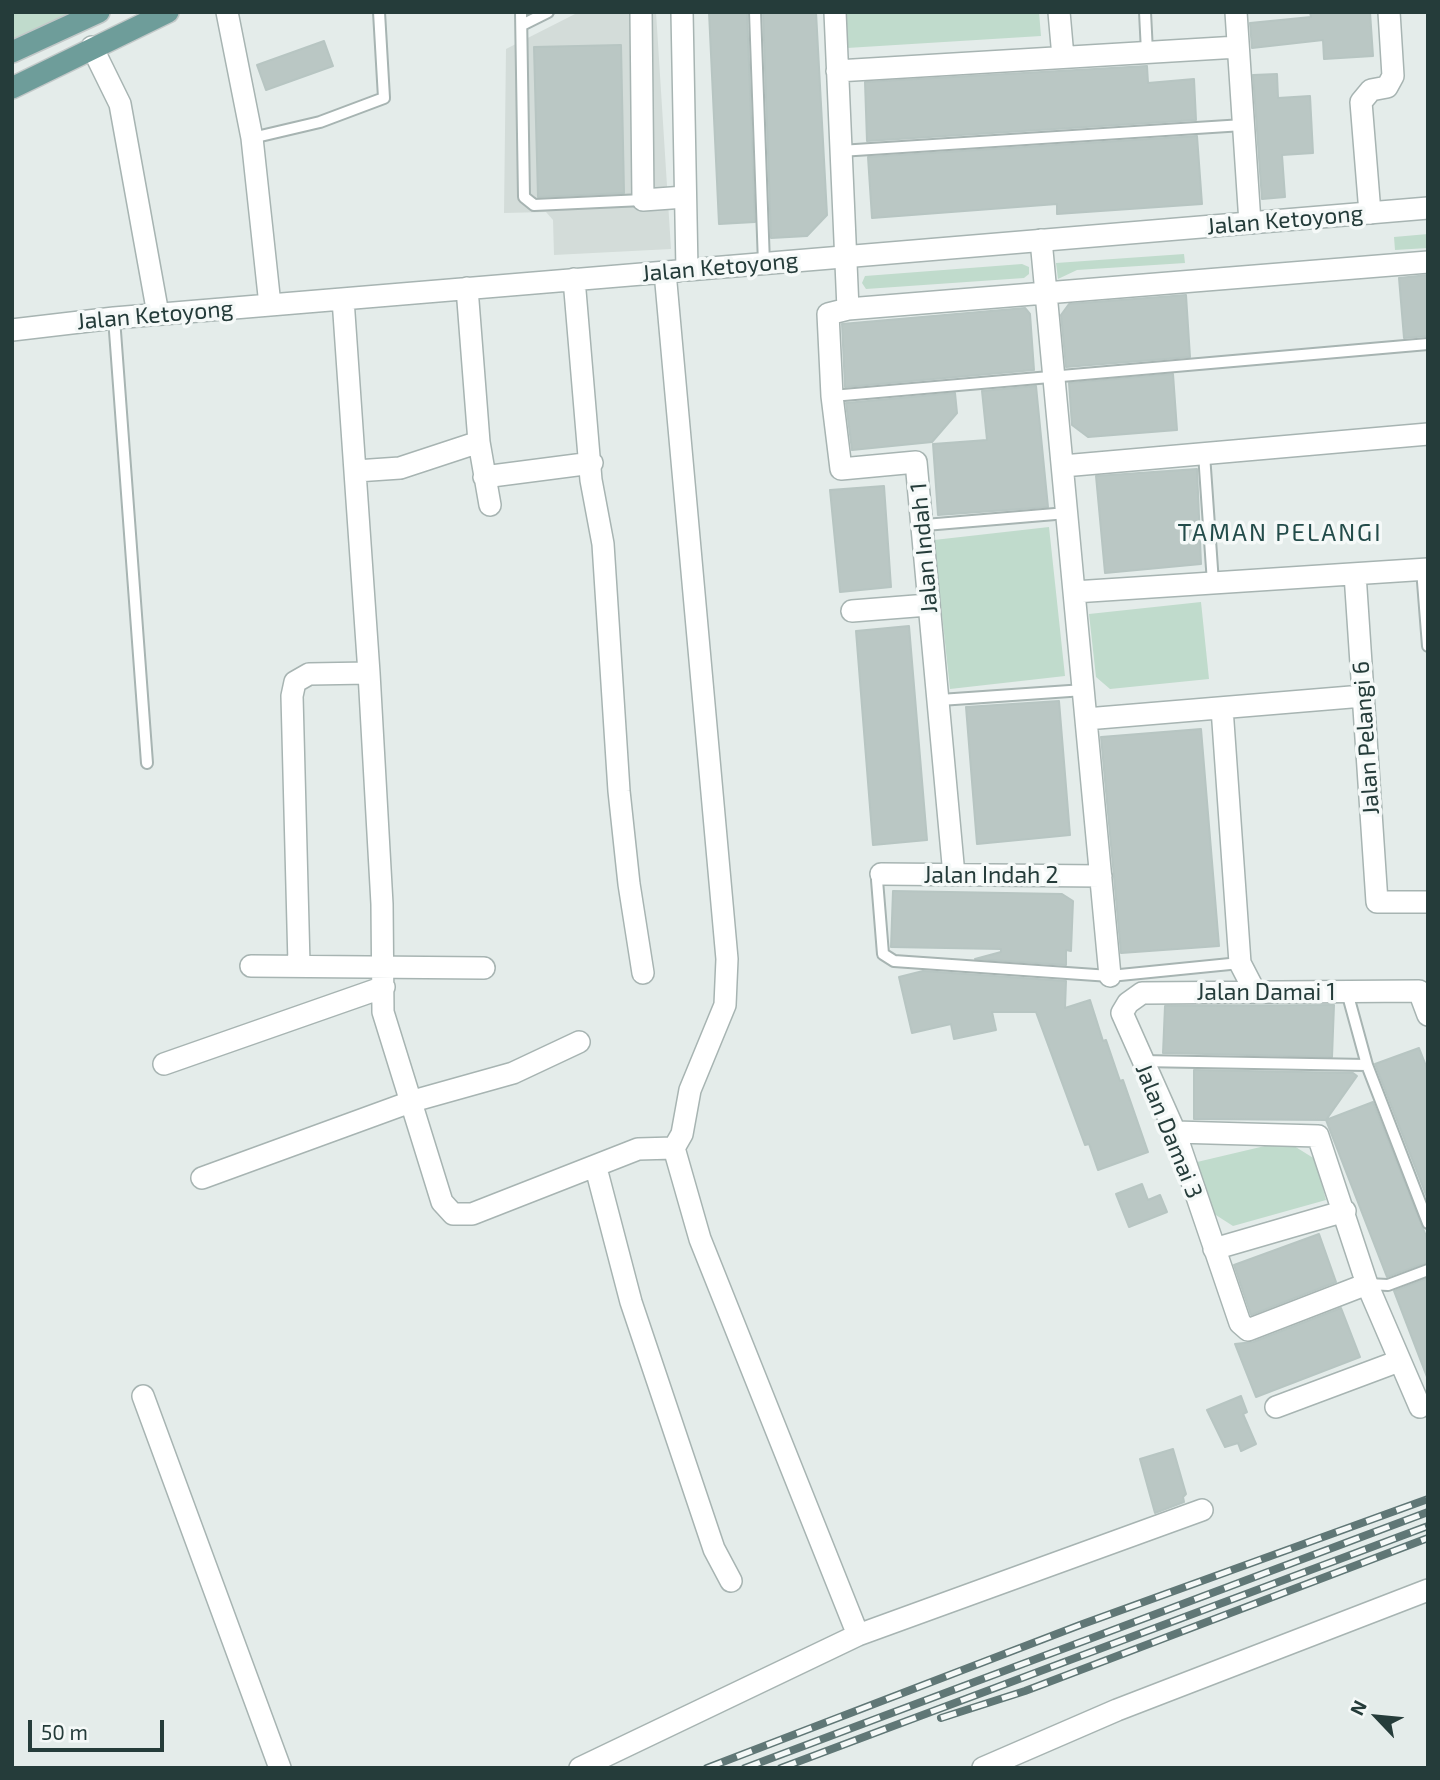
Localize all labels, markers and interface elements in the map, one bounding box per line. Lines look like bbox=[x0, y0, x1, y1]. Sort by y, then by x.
street label: Jalan Ketoyong bbox=[1206, 199, 1364, 241]
street label: Jalan Ketoyong bbox=[641, 246, 799, 288]
street label: Jalan Ketoyong bbox=[76, 294, 234, 336]
street label: Jalan Indah 1 bbox=[905, 481, 943, 615]
district label: TAMAN PELANGI bbox=[1179, 519, 1381, 547]
street label: Jalan Pelangi 6 bbox=[1347, 660, 1385, 816]
street label: Jalan Indah 2 bbox=[923, 861, 1059, 889]
street label: Jalan Damai 1 bbox=[1196, 978, 1336, 1006]
street label: Jalan Damai 3 bbox=[1129, 1060, 1209, 1202]
north arrow bbox=[1342, 1682, 1412, 1752]
text: N bbox=[1344, 1696, 1371, 1719]
scale bar bbox=[32, 1706, 168, 1750]
text: 50 m bbox=[41, 1719, 88, 1744]

